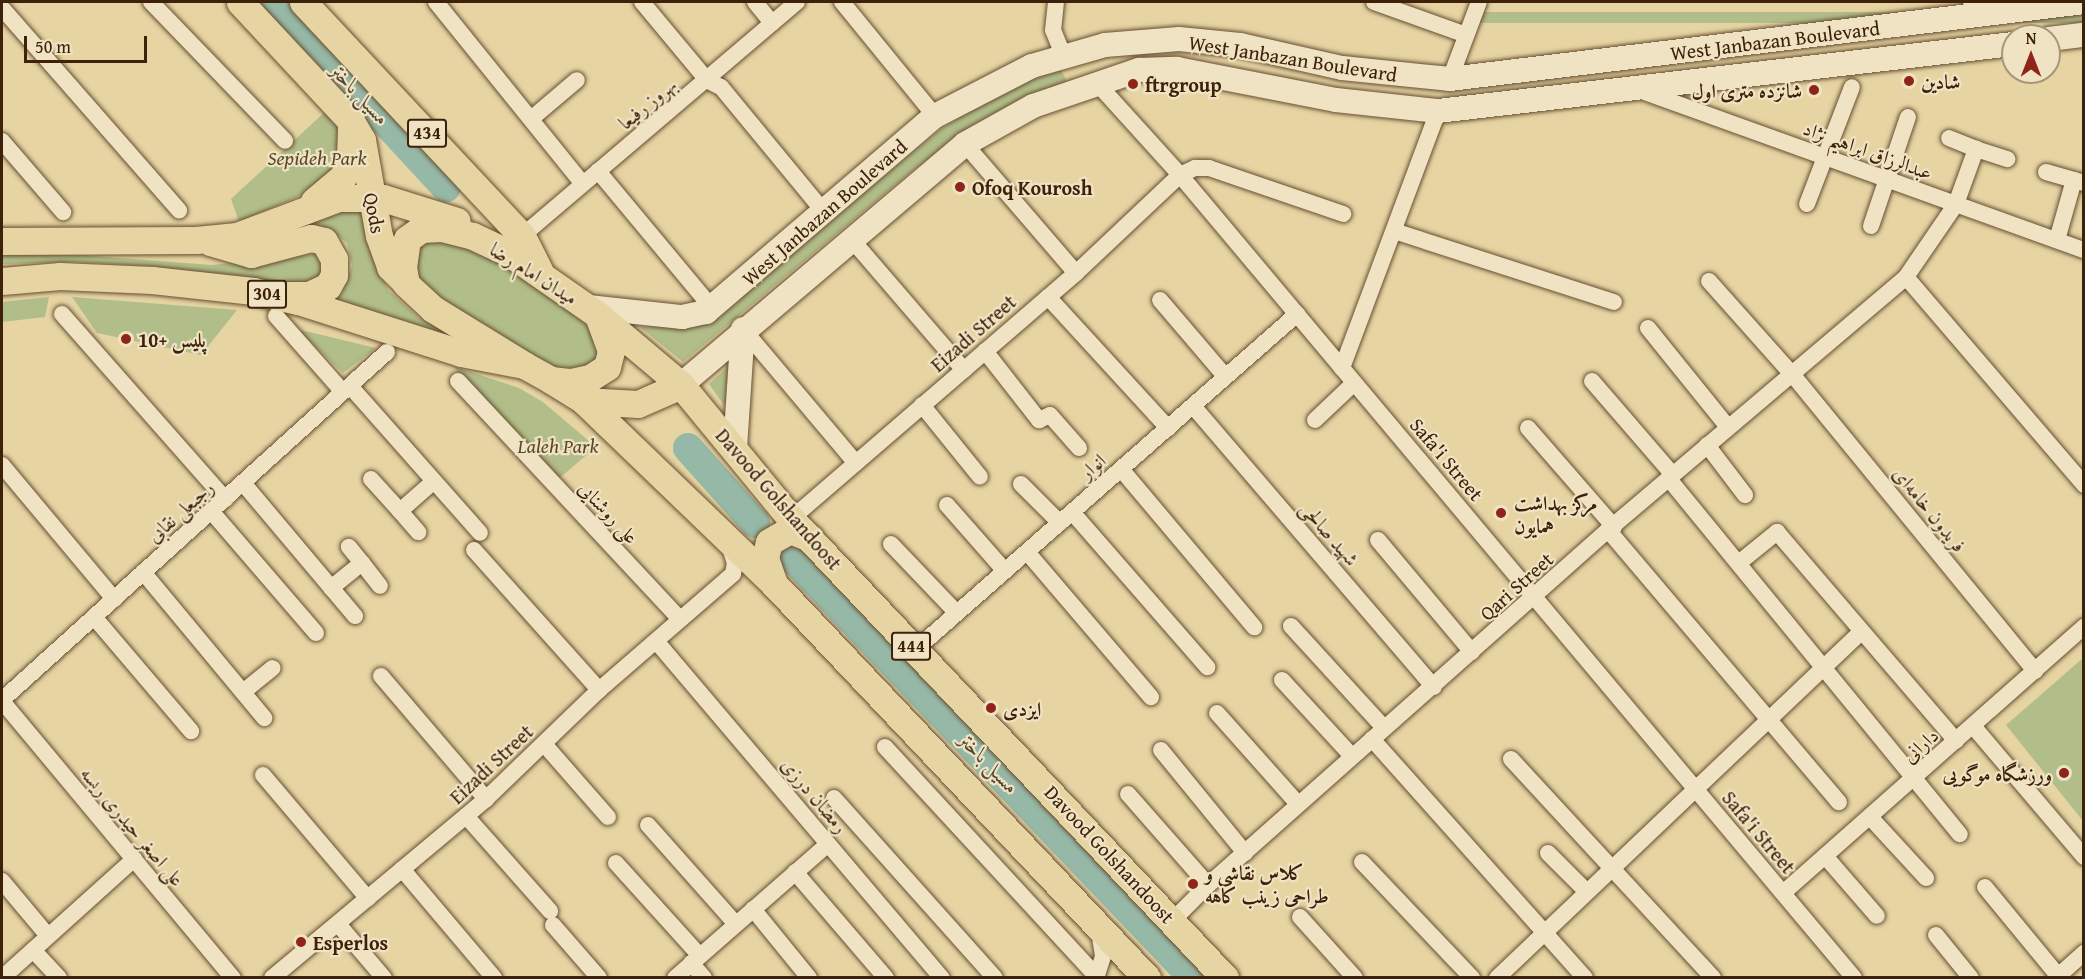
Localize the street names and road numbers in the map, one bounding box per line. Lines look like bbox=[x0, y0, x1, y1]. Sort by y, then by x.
street label: West Janbazan Boulevard bbox=[1669, 15, 1881, 65]
street label: West Janbazan Boulevard bbox=[1187, 30, 1399, 86]
street label: بهروز رفیعا bbox=[613, 72, 681, 134]
street label: عبدالرزاق ابراهیم نژاد bbox=[1800, 115, 1936, 185]
road number: 434 bbox=[406, 118, 448, 148]
street label: West Janbazan Boulevard bbox=[737, 134, 911, 290]
street label: Qods bbox=[359, 191, 391, 235]
street label: میدان امام رضا bbox=[486, 237, 582, 309]
road number: 304 bbox=[246, 279, 288, 309]
street label: Eizadi Street bbox=[925, 289, 1021, 377]
street label: Safa'i Street bbox=[1405, 413, 1489, 505]
street label: Davood Golshandoost bbox=[711, 423, 847, 575]
street label: انوار bbox=[1074, 448, 1110, 484]
street label: فریدون خامه‌ای bbox=[1888, 461, 1972, 557]
street label: رجبعلی نقابی bbox=[142, 475, 218, 547]
street label: علی روشنایی bbox=[574, 476, 644, 548]
street label: شهید صالحی bbox=[1295, 496, 1365, 570]
street label: Qari Street bbox=[1474, 547, 1558, 625]
road number: 444 bbox=[890, 631, 932, 661]
street label: Eizadi Street bbox=[444, 719, 538, 809]
street label: دارانی bbox=[1897, 723, 1943, 767]
street label: رمضان درزی bbox=[777, 752, 853, 838]
street label: علی اصغر حیدری ریسه bbox=[76, 761, 190, 891]
street label: Davood Golshandoost bbox=[1040, 780, 1180, 928]
street label: Safa'i Street bbox=[1717, 786, 1801, 878]

